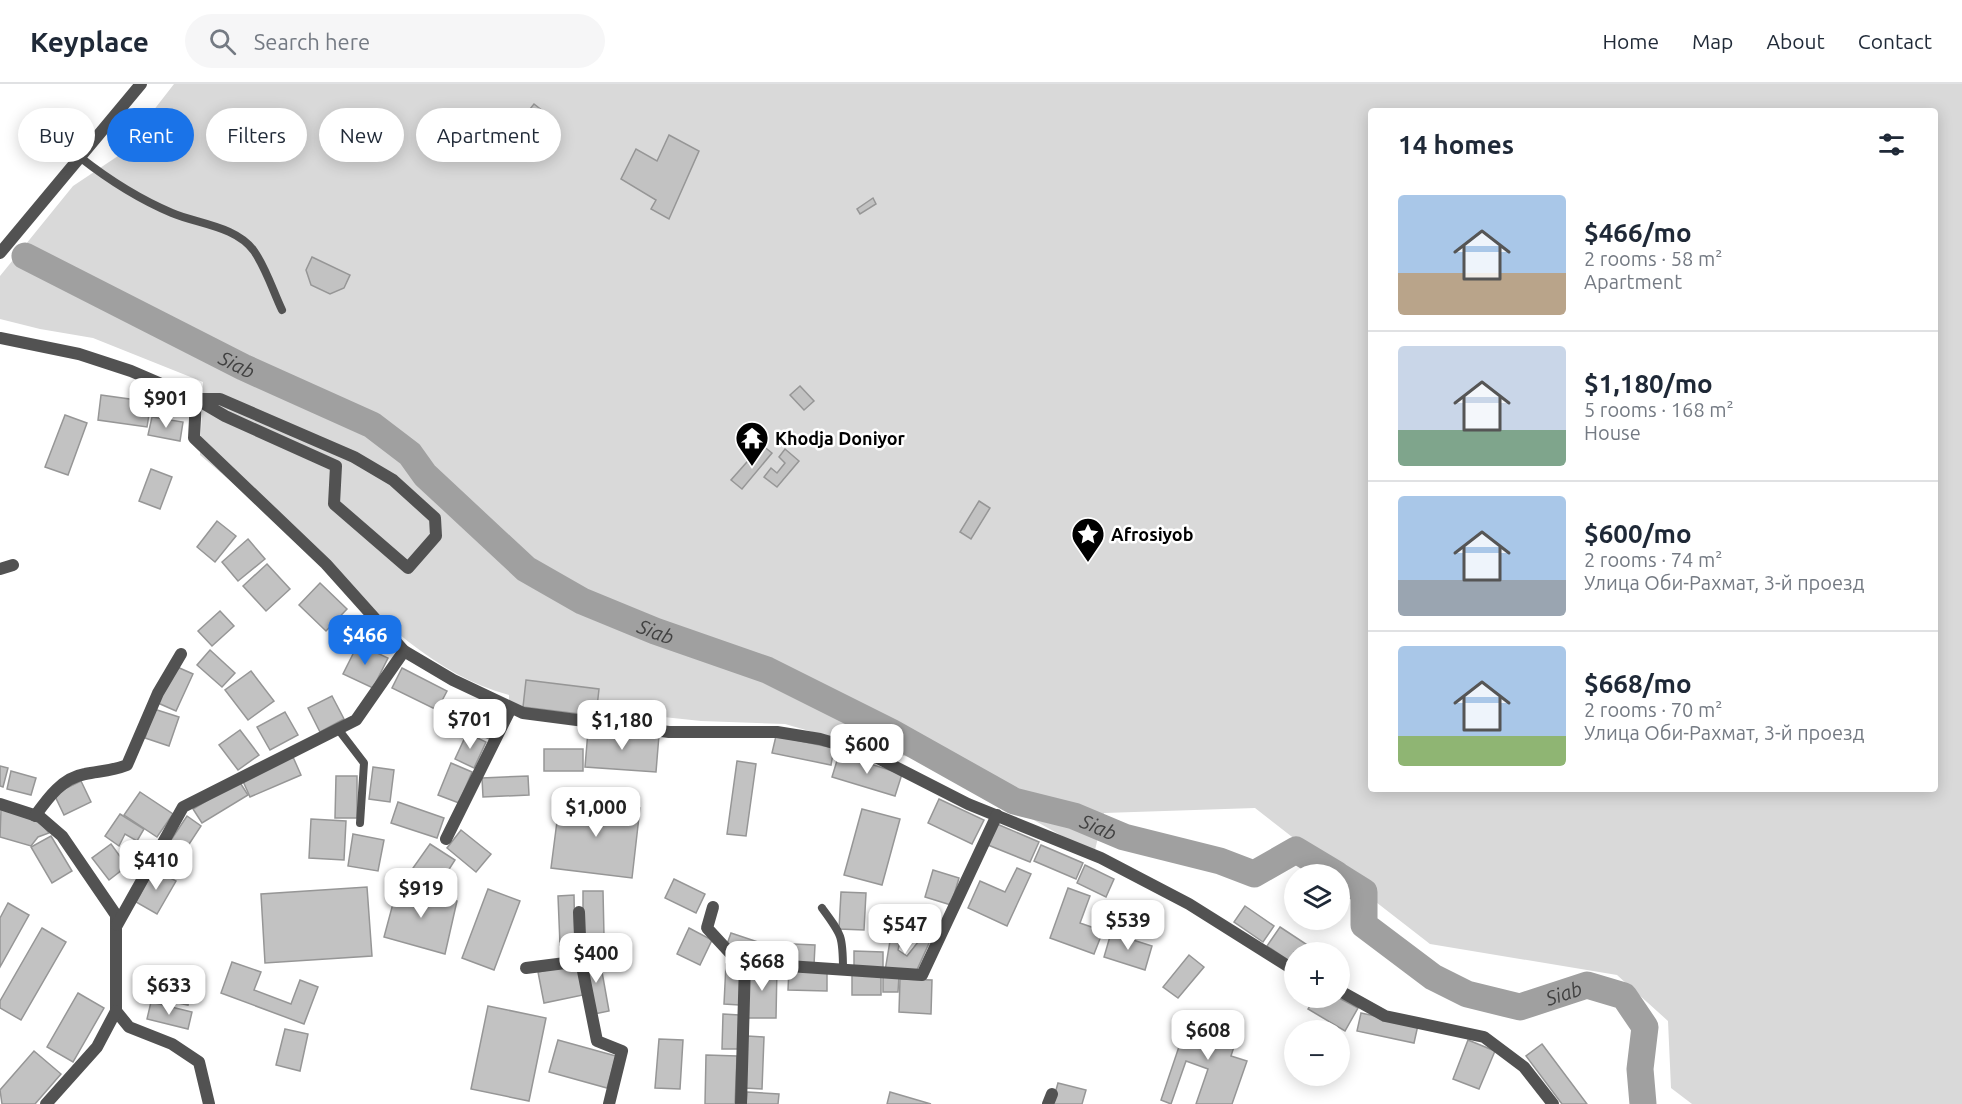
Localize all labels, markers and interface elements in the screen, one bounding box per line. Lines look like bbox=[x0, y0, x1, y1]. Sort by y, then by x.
search box bbox=[185, 14, 605, 68]
icon: search bbox=[206, 25, 239, 58]
text: Keyplace bbox=[30, 26, 149, 57]
text: Search here bbox=[254, 29, 370, 54]
text: Home bbox=[1602, 29, 1659, 53]
text: Map bbox=[1692, 29, 1733, 53]
text: About bbox=[1766, 29, 1825, 53]
text: Contact bbox=[1858, 29, 1932, 53]
chip: Buy bbox=[18, 108, 95, 162]
chip: Rent bbox=[107, 108, 194, 162]
chip: Filters bbox=[206, 108, 307, 162]
chip: New bbox=[319, 108, 404, 162]
chip: Apartment bbox=[416, 108, 561, 162]
icon: filters bbox=[1875, 128, 1908, 161]
text: 14 homes bbox=[1398, 130, 1514, 159]
text: $466/mo bbox=[1584, 218, 1692, 247]
icon: home bbox=[1446, 219, 1518, 291]
text: 2 rooms · 58 m² bbox=[1584, 247, 1722, 270]
text: Apartment bbox=[1584, 270, 1682, 293]
water label: Siab bbox=[215, 345, 259, 382]
text: $1,180/mo bbox=[1584, 369, 1713, 398]
icon: home bbox=[1446, 370, 1518, 442]
pin: $901 bbox=[130, 378, 202, 429]
text: $901 bbox=[143, 386, 189, 409]
text: 5 rooms · 168 m² bbox=[1584, 398, 1734, 421]
temple icon: Khodja Doniyor bbox=[734, 420, 770, 467]
text: House bbox=[1584, 421, 1641, 444]
place label: Khodja Doniyor bbox=[775, 428, 906, 448]
place icon: Afrosiyob bbox=[1070, 516, 1106, 563]
text: $600/mo bbox=[1584, 519, 1692, 548]
icon: home bbox=[1446, 520, 1518, 592]
place label: Afrosiyob bbox=[1111, 524, 1193, 544]
text: 2 rooms · 74 m² bbox=[1584, 548, 1722, 571]
text: Улица Оби-Рахмат, 3-й проезд bbox=[1584, 571, 1864, 594]
water label: Siab bbox=[634, 613, 677, 648]
pin: $466 bbox=[329, 615, 401, 666]
text: $466 bbox=[342, 623, 388, 646]
text: $668/mo bbox=[1584, 669, 1692, 698]
icon: home bbox=[1446, 670, 1518, 742]
text: 2 rooms · 70 m² bbox=[1584, 698, 1722, 721]
pin: $701 bbox=[434, 699, 506, 750]
pin: $1,180 bbox=[573, 700, 671, 751]
text: $701 bbox=[447, 707, 493, 730]
text: $1,180 bbox=[591, 708, 653, 731]
text: Улица Оби-Рахмат, 3-й проезд bbox=[1584, 721, 1864, 744]
pin: $600 bbox=[831, 724, 903, 775]
text: $600 bbox=[844, 732, 890, 755]
pin: $1,000 bbox=[547, 787, 645, 838]
text: $1,000 bbox=[565, 795, 627, 818]
water label: Siab bbox=[1076, 808, 1120, 844]
pin: $410 bbox=[120, 840, 192, 891]
text: $410 bbox=[133, 848, 179, 871]
map controls bbox=[1284, 864, 1350, 1086]
button: layers bbox=[1284, 864, 1350, 930]
pin: $919 bbox=[385, 868, 457, 919]
text: $919 bbox=[398, 876, 444, 899]
pin: $539 bbox=[1092, 900, 1164, 951]
pin: $547 bbox=[869, 904, 941, 955]
text: $539 bbox=[1105, 908, 1151, 931]
text: $547 bbox=[882, 912, 928, 935]
pin: $400 bbox=[560, 933, 632, 984]
text: $400 bbox=[573, 941, 619, 964]
pin: $668 bbox=[726, 941, 798, 992]
button: + bbox=[1284, 942, 1350, 1008]
text: $668 bbox=[739, 949, 785, 972]
pin: $633 bbox=[133, 965, 205, 1016]
text: $633 bbox=[146, 973, 192, 996]
water label: Siab bbox=[1541, 976, 1585, 1010]
pin: $608 bbox=[1172, 1010, 1244, 1061]
text: $608 bbox=[1185, 1018, 1231, 1041]
button: − bbox=[1284, 1020, 1350, 1086]

